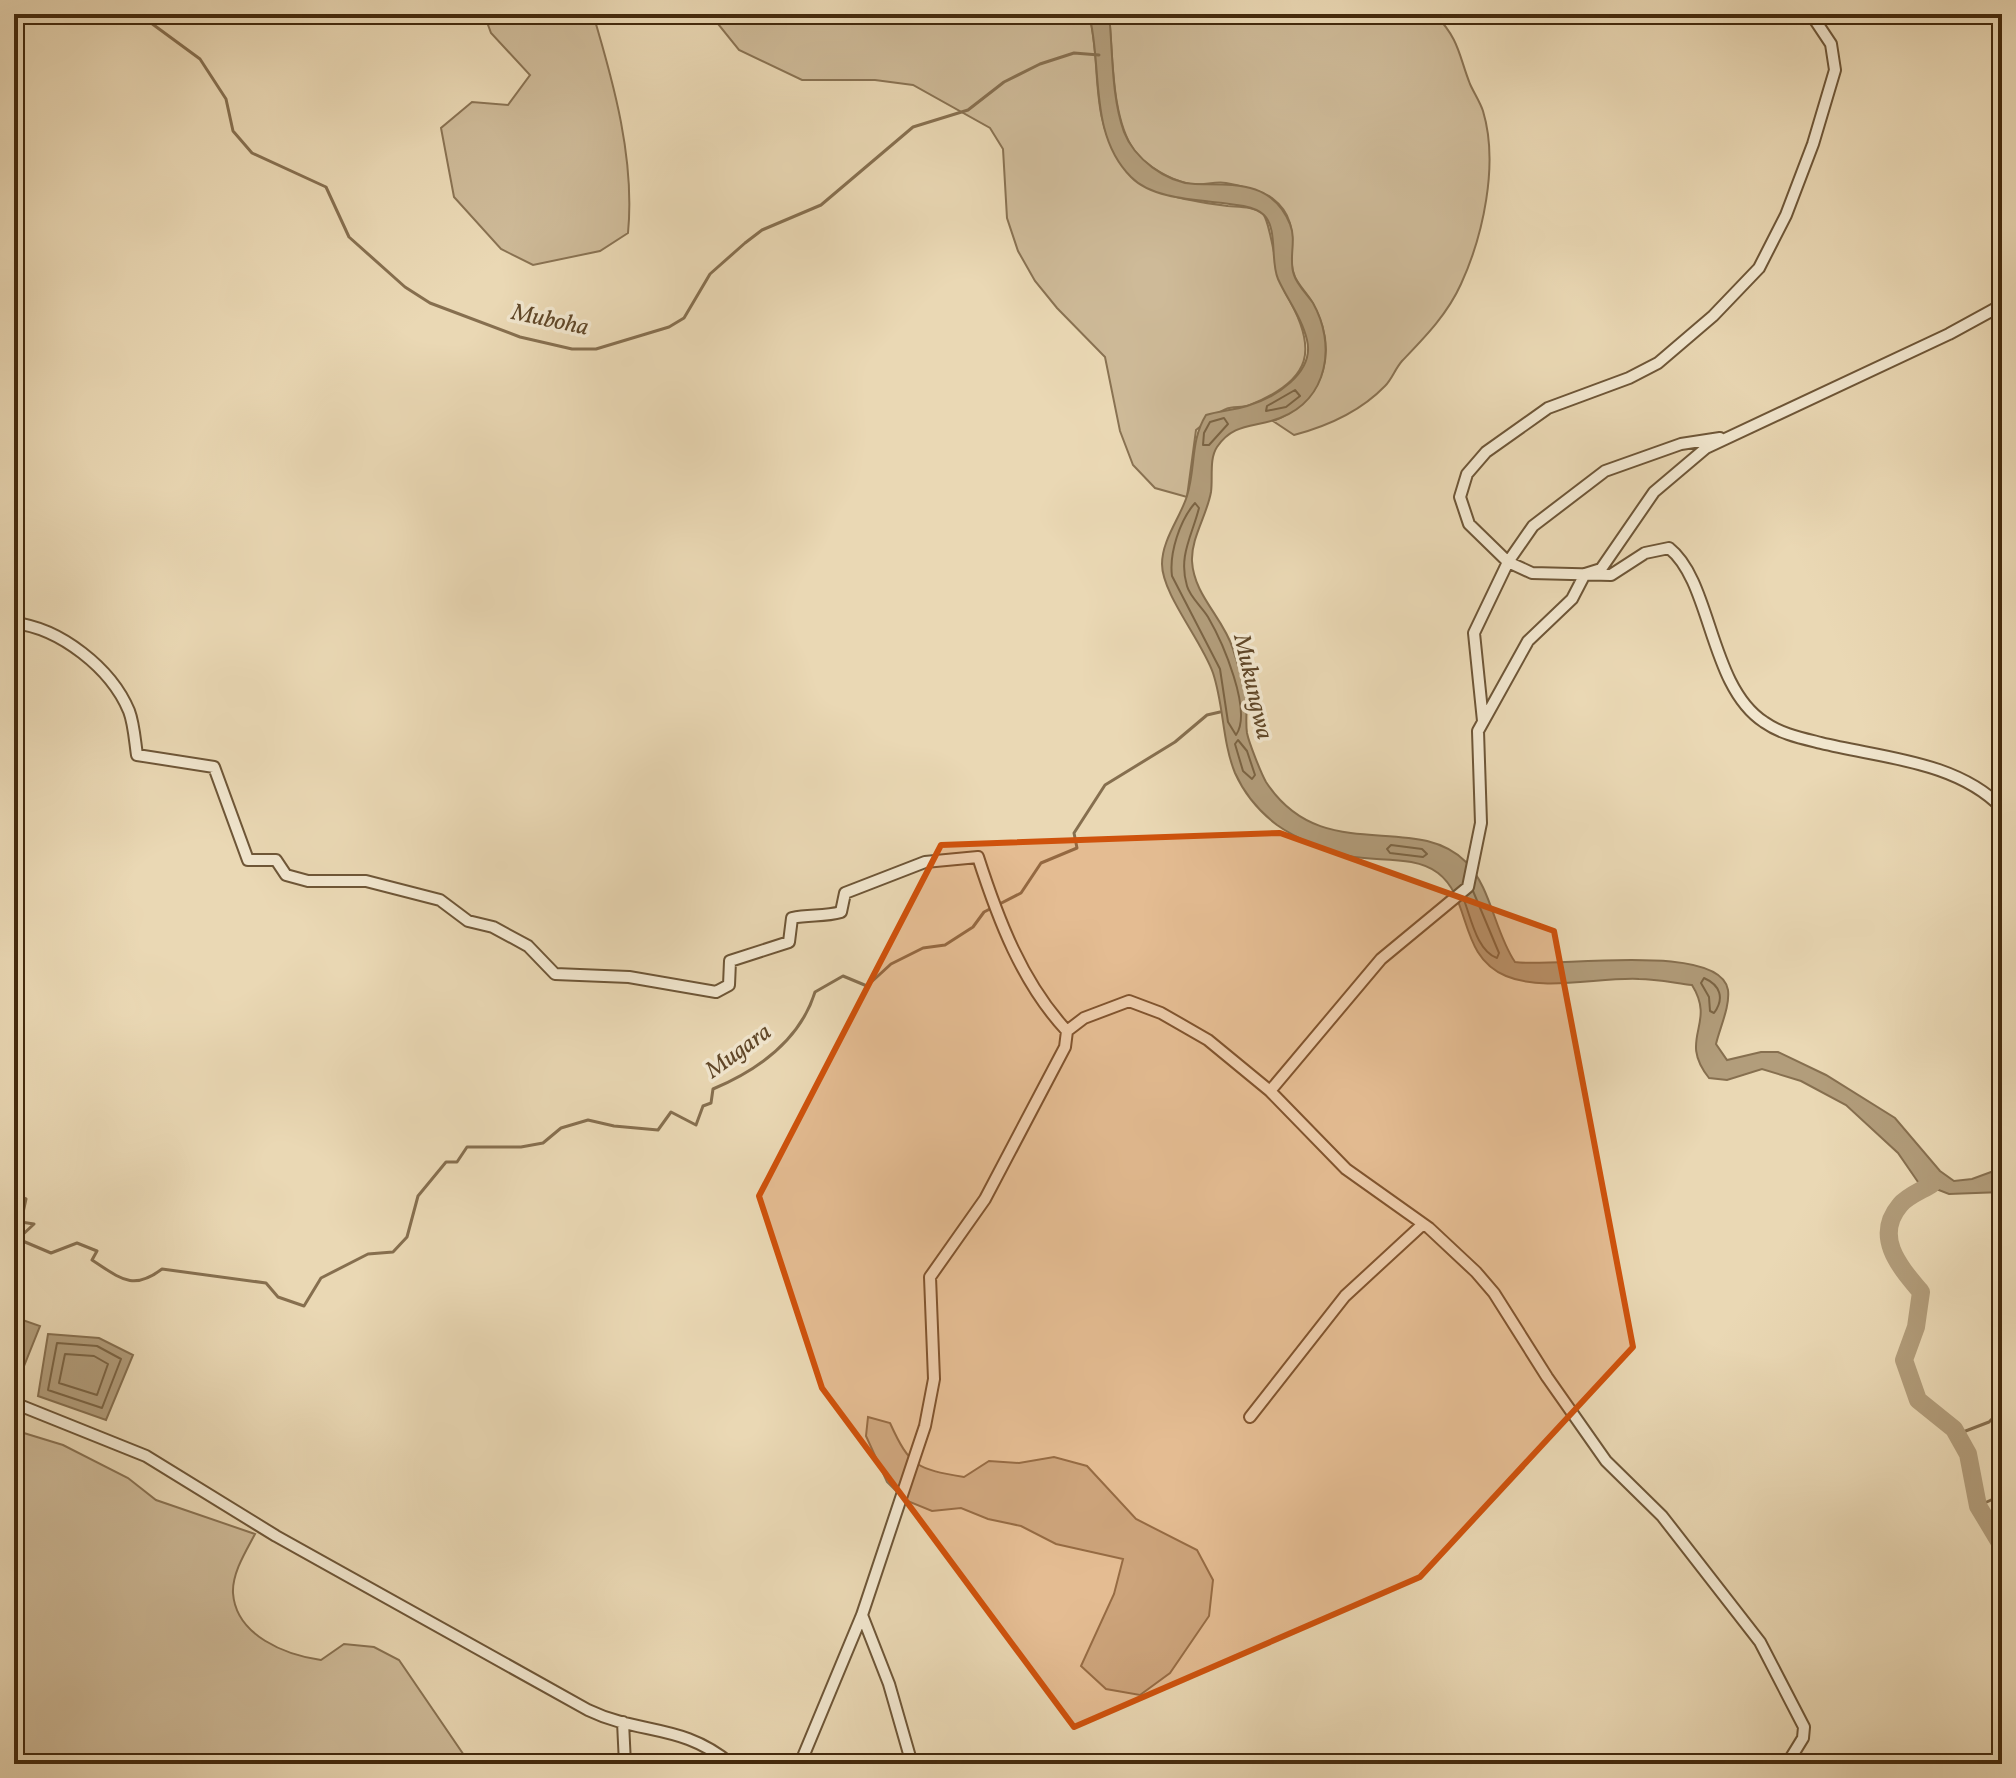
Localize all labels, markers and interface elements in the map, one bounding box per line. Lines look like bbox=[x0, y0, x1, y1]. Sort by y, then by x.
water label: Muboha bbox=[507, 296, 592, 346]
water label: Mukungwa bbox=[1223, 630, 1281, 743]
water label: Mugara bbox=[698, 1016, 779, 1088]

